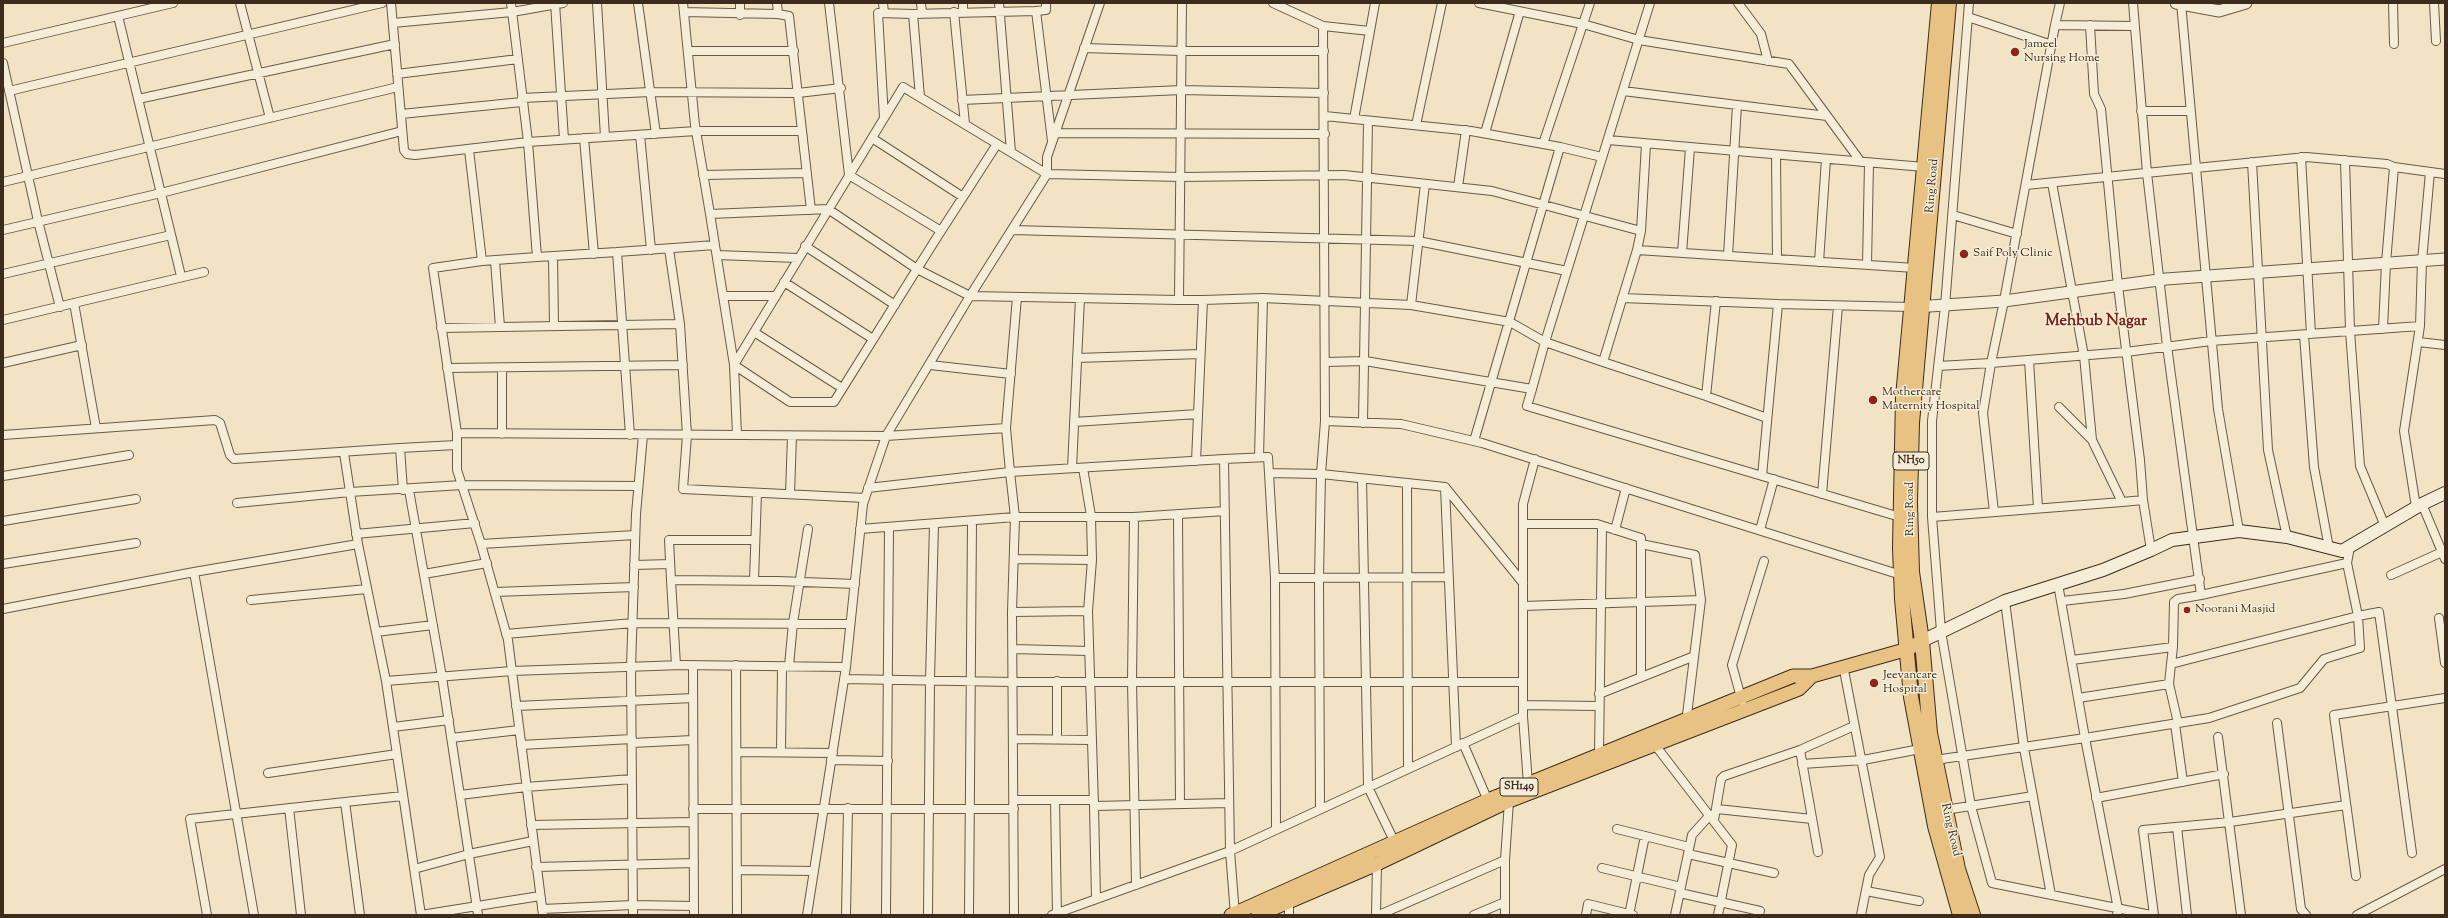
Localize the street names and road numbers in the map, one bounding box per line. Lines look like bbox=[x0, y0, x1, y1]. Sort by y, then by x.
street label: Ring Road bbox=[1923, 158, 1943, 214]
road number: NH50 bbox=[1893, 452, 1929, 470]
street label: Ring Road bbox=[1904, 482, 1918, 536]
road number: SH149 bbox=[1500, 778, 1538, 796]
street label: Ring Road bbox=[1937, 802, 1963, 858]

